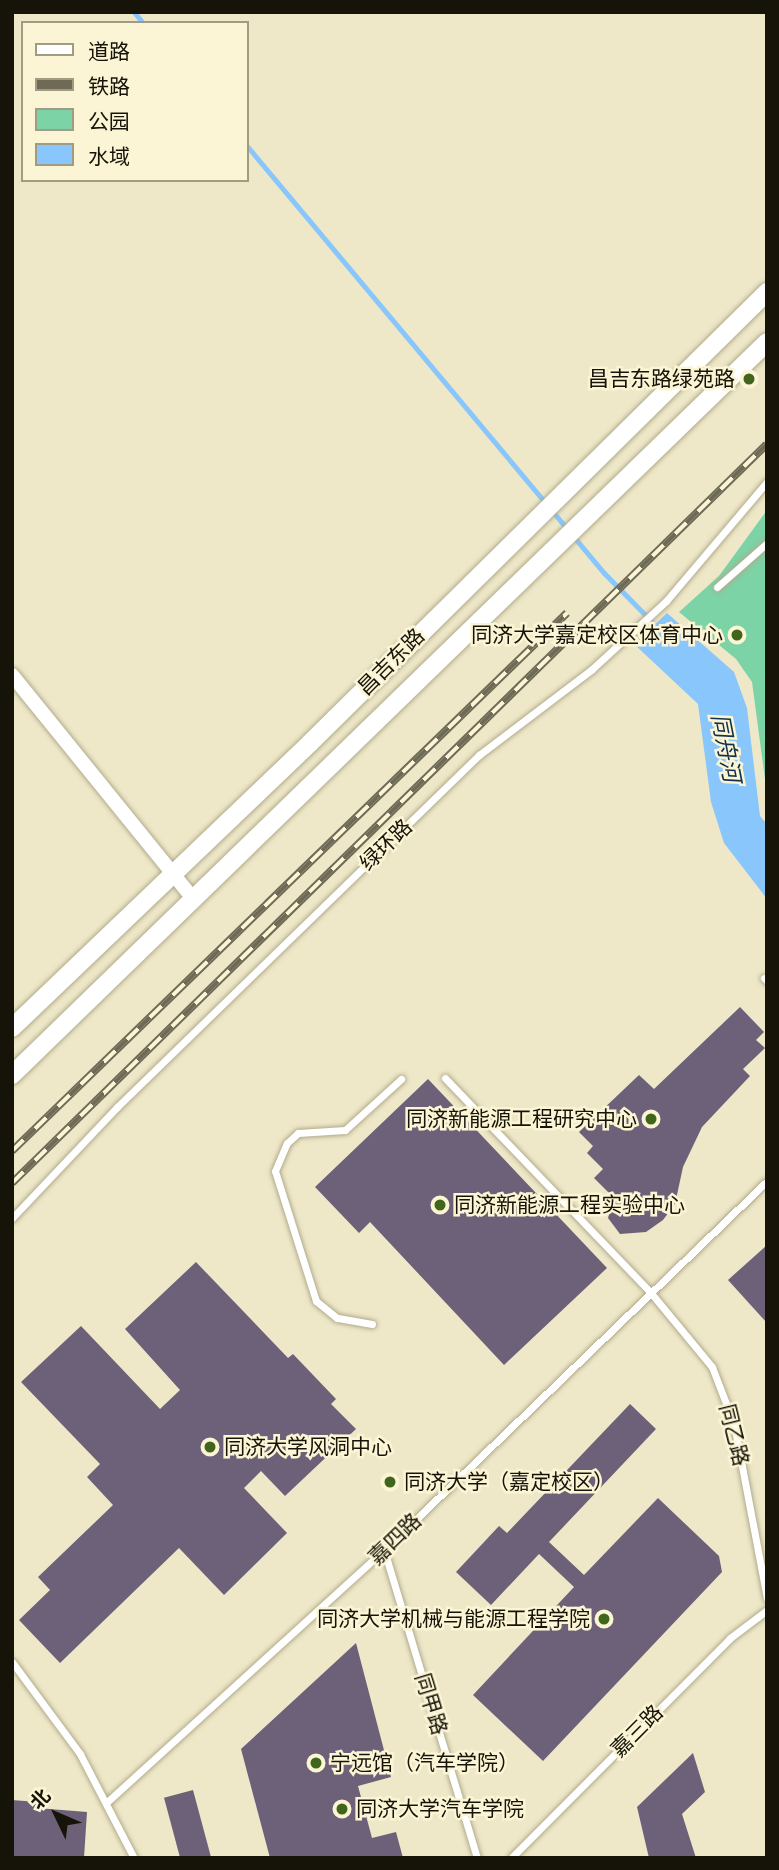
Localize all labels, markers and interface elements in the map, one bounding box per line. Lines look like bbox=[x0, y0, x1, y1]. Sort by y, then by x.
legend bbox=[21, 21, 248, 182]
text: 道路 bbox=[88, 39, 130, 65]
text: 铁路 bbox=[88, 74, 130, 100]
text: 公园 bbox=[88, 109, 130, 135]
text: 水域 bbox=[88, 144, 130, 170]
place label: 昌吉东路绿苑路 bbox=[588, 366, 735, 392]
marker: 昌吉东路绿苑路 bbox=[741, 371, 757, 387]
place label: 同济大学嘉定校区体育中心 bbox=[471, 622, 723, 648]
street label: 昌吉东路 bbox=[352, 623, 430, 701]
marker: 同济大学嘉定校区体育中心 bbox=[729, 627, 745, 643]
water label: 同舟河 bbox=[706, 712, 746, 784]
street label: 绿环路 bbox=[355, 814, 417, 876]
place label: 同济新能源工程研究中心 bbox=[406, 1106, 637, 1132]
marker: 同济新能源工程研究中心 bbox=[643, 1111, 659, 1127]
place label: 同济新能源工程实验中心 bbox=[454, 1192, 685, 1218]
marker: 同济新能源工程实验中心 bbox=[432, 1197, 448, 1213]
street label: 同乙路 bbox=[714, 1401, 754, 1469]
place label: 同济大学风洞中心 bbox=[224, 1434, 392, 1460]
marker: 同济大学风洞中心 bbox=[202, 1439, 218, 1455]
place label: 同济大学（嘉定校区） bbox=[404, 1469, 614, 1495]
marker: 同济大学（嘉定校区） bbox=[382, 1474, 398, 1490]
street label: 嘉四路 bbox=[364, 1508, 426, 1570]
place label: 同济大学机械与能源工程学院 bbox=[317, 1606, 590, 1632]
marker: 同济大学机械与能源工程学院 bbox=[596, 1611, 612, 1627]
street label: 同甲路 bbox=[410, 1670, 452, 1738]
street label: 嘉三路 bbox=[606, 1700, 668, 1762]
place label: 宁远馆（汽车学院） bbox=[330, 1750, 519, 1776]
marker: 宁远馆（汽车学院） bbox=[308, 1755, 324, 1771]
north arrow bbox=[21, 1779, 91, 1849]
text: 北 bbox=[26, 1784, 55, 1814]
place label: 同济大学汽车学院 bbox=[356, 1796, 524, 1822]
marker: 同济大学汽车学院 bbox=[334, 1801, 350, 1817]

